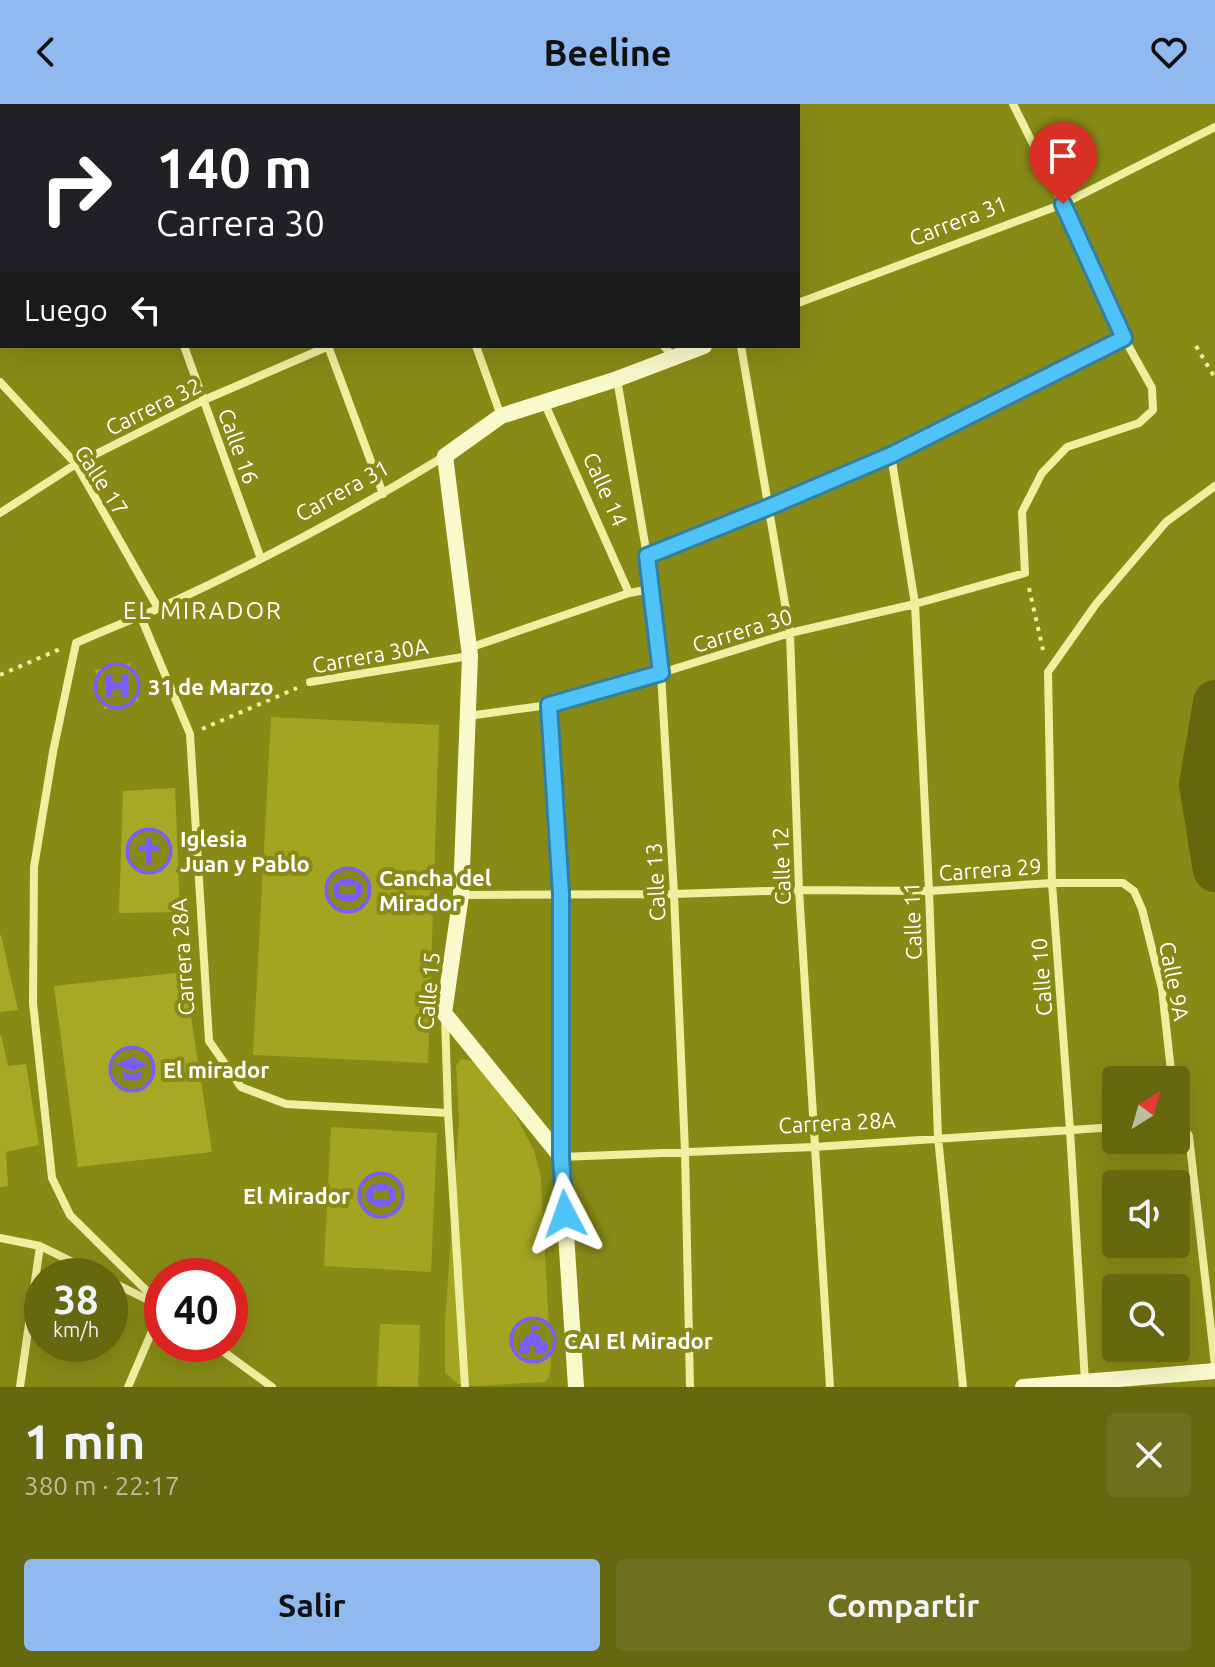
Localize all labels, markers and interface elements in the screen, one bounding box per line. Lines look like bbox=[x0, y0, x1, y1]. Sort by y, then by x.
icon: back bbox=[24, 30, 68, 74]
icon: heart bbox=[1147, 30, 1191, 74]
text: Beeline bbox=[543, 32, 672, 73]
pin bbox=[1029, 122, 1097, 204]
icon: arrive bbox=[1041, 134, 1085, 178]
icon: right bbox=[24, 136, 128, 240]
text: 140 m bbox=[156, 136, 312, 199]
street label: Carrera 31 bbox=[905, 190, 1011, 250]
text: Carrera 30 bbox=[156, 202, 325, 243]
icon: left bbox=[124, 288, 168, 332]
text: Luego bbox=[24, 293, 108, 327]
street label: Carrera 32 bbox=[101, 372, 205, 440]
street label: Calle 16 bbox=[214, 405, 264, 487]
street label: Calle 17 bbox=[70, 440, 134, 520]
street label: Calle 14 bbox=[579, 448, 633, 530]
street label: Carrera 31 bbox=[291, 454, 393, 526]
district label: EL MIRADOR bbox=[123, 597, 283, 624]
street label: Carrera 30 bbox=[689, 603, 795, 657]
street label: Carrera 30A bbox=[310, 632, 431, 678]
hospital icon: 31 de Marzo bbox=[93, 662, 141, 710]
place label: 31 de Marzo bbox=[148, 674, 274, 699]
place label: Iglesia Juan y Pablo bbox=[180, 826, 310, 876]
street label: Calle 12 bbox=[767, 826, 795, 906]
church icon: Iglesia Juan y Pablo bbox=[125, 827, 173, 875]
street label: Calle 13 bbox=[640, 842, 670, 922]
street label: Carrera 29 bbox=[938, 853, 1042, 885]
place label: Cancha del Mirador bbox=[379, 865, 492, 915]
sports icon: Cancha del Mirador bbox=[324, 866, 372, 914]
street label: Calle 11 bbox=[898, 881, 926, 961]
street label: Carrera 28A bbox=[165, 897, 199, 1016]
street label: Calle 10 bbox=[1026, 937, 1056, 1017]
street label: Calle 9A bbox=[1155, 939, 1195, 1023]
street label: Calle 15 bbox=[412, 951, 444, 1031]
school or university icon: El mirador bbox=[108, 1045, 156, 1093]
place label: El mirador bbox=[163, 1057, 269, 1082]
north arrow bbox=[1102, 1066, 1190, 1154]
map controls bbox=[1102, 1066, 1190, 1362]
street label: Carrera 28A bbox=[778, 1106, 897, 1138]
button: sound bbox=[1102, 1170, 1190, 1258]
sports icon: El Mirador bbox=[357, 1171, 405, 1219]
position arrow bbox=[523, 1172, 607, 1256]
place label: El Mirador bbox=[243, 1183, 350, 1208]
speed limit sign: 40 bbox=[144, 1258, 248, 1362]
button: search bbox=[1102, 1274, 1190, 1362]
text: 38 bbox=[53, 1277, 99, 1322]
public building icon: CAI El Mirador bbox=[509, 1316, 557, 1364]
text: km/h bbox=[53, 1318, 99, 1341]
place label: CAI El Mirador bbox=[564, 1328, 713, 1353]
button: close bbox=[1107, 1413, 1191, 1497]
text: 1 min bbox=[24, 1414, 145, 1468]
text: 380 m · 22:17 bbox=[24, 1471, 180, 1500]
button: Salir bbox=[24, 1559, 600, 1651]
button: Compartir bbox=[616, 1559, 1191, 1651]

